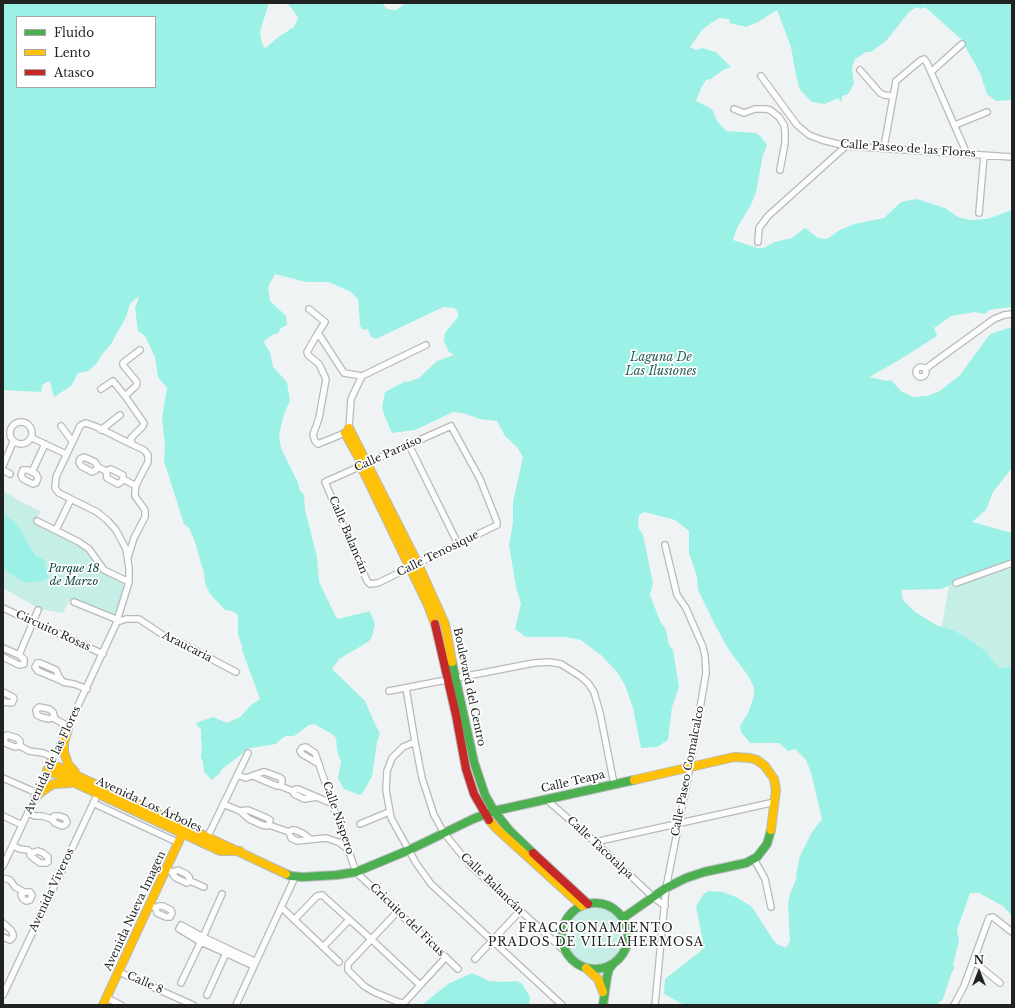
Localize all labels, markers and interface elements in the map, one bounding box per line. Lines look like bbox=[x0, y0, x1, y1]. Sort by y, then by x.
legend bbox=[16, 16, 156, 88]
text: Fluido bbox=[54, 25, 94, 40]
text: Lento bbox=[54, 45, 90, 60]
text: Atasco bbox=[54, 65, 94, 80]
street label: Calle Paseo de las Flores bbox=[840, 138, 976, 160]
water label: Laguna De Las Ilusiones bbox=[625, 351, 697, 379]
street label: Calle Paraíso bbox=[352, 433, 424, 475]
street label: Calle Balancán bbox=[326, 494, 370, 576]
street label: Calle Tenosique bbox=[395, 528, 481, 580]
park label: Parque 18 de Marzo bbox=[49, 562, 99, 588]
street label: Circuito Rosas bbox=[13, 608, 93, 654]
street label: Boulevard del Centro bbox=[450, 627, 488, 747]
street label: Araucaria bbox=[160, 629, 214, 665]
street label: Avenida de las Flores bbox=[22, 704, 84, 816]
street label: Calle Paseo Comalcalco bbox=[669, 705, 707, 837]
street label: Calle Teapa bbox=[540, 768, 606, 796]
street label: Avenida Los Árboles bbox=[94, 775, 204, 835]
street label: Calle Níspero bbox=[319, 780, 357, 856]
street label: Calle Tacotalpa bbox=[564, 814, 636, 882]
street label: Avenida Viveros bbox=[27, 846, 77, 934]
street label: Avenida Nueva Imagen bbox=[101, 849, 169, 973]
street label: Calle Balancán bbox=[458, 850, 526, 918]
street label: Cricuito del Ficus bbox=[367, 881, 447, 959]
district label: FRACCIONAMIENTO PRADOS DE VILLAHERMOSA bbox=[488, 922, 704, 950]
north arrow bbox=[959, 952, 999, 992]
text: N bbox=[974, 953, 984, 967]
street label: Calle 8 bbox=[125, 969, 165, 997]

